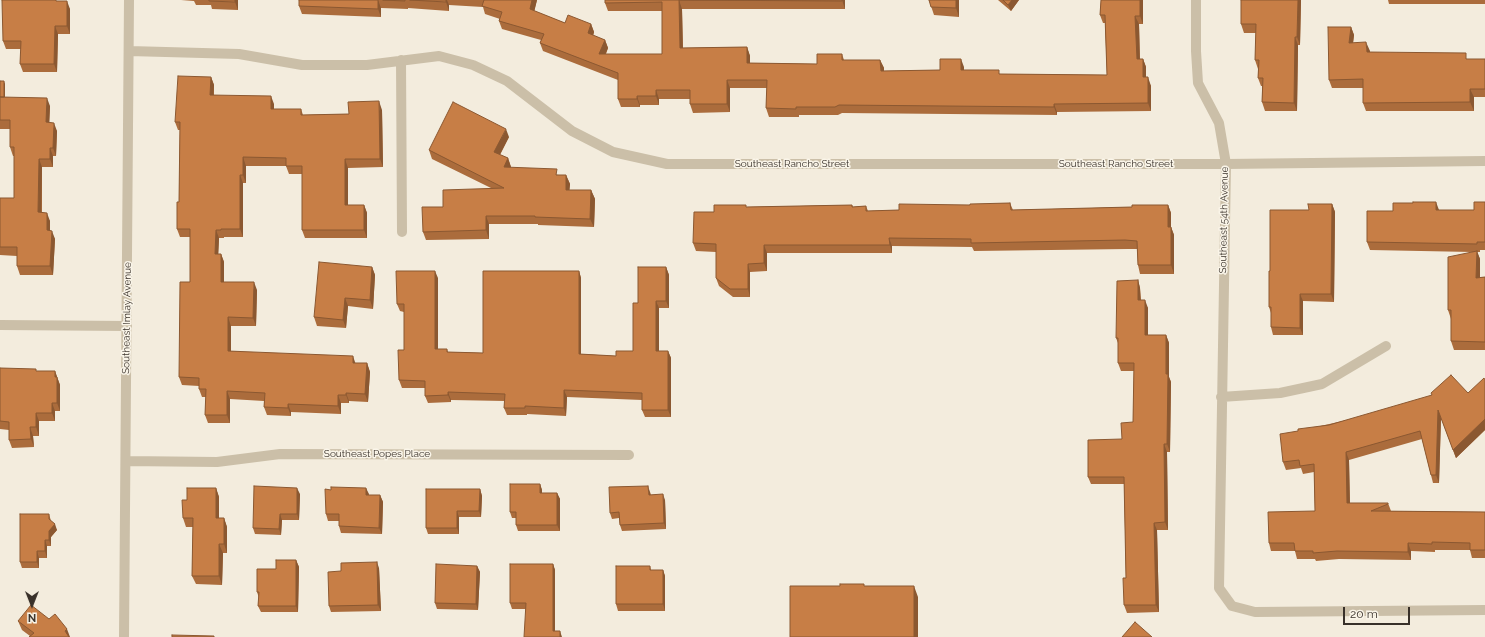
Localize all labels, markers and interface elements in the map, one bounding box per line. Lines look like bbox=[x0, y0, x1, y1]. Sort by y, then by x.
street label: Southeast Rancho Street bbox=[735, 158, 849, 170]
street label: Southeast Rancho Street bbox=[1059, 158, 1173, 170]
street label: Southeast 54th Avenue bbox=[1217, 166, 1231, 274]
street label: Southeast Imlay Avenue bbox=[120, 262, 134, 374]
street label: Southeast Popes Place bbox=[324, 448, 430, 460]
north arrow bbox=[12, 585, 52, 625]
scale bar bbox=[1345, 599, 1412, 625]
text: 20 m bbox=[1350, 607, 1378, 621]
text: N bbox=[28, 611, 36, 624]

